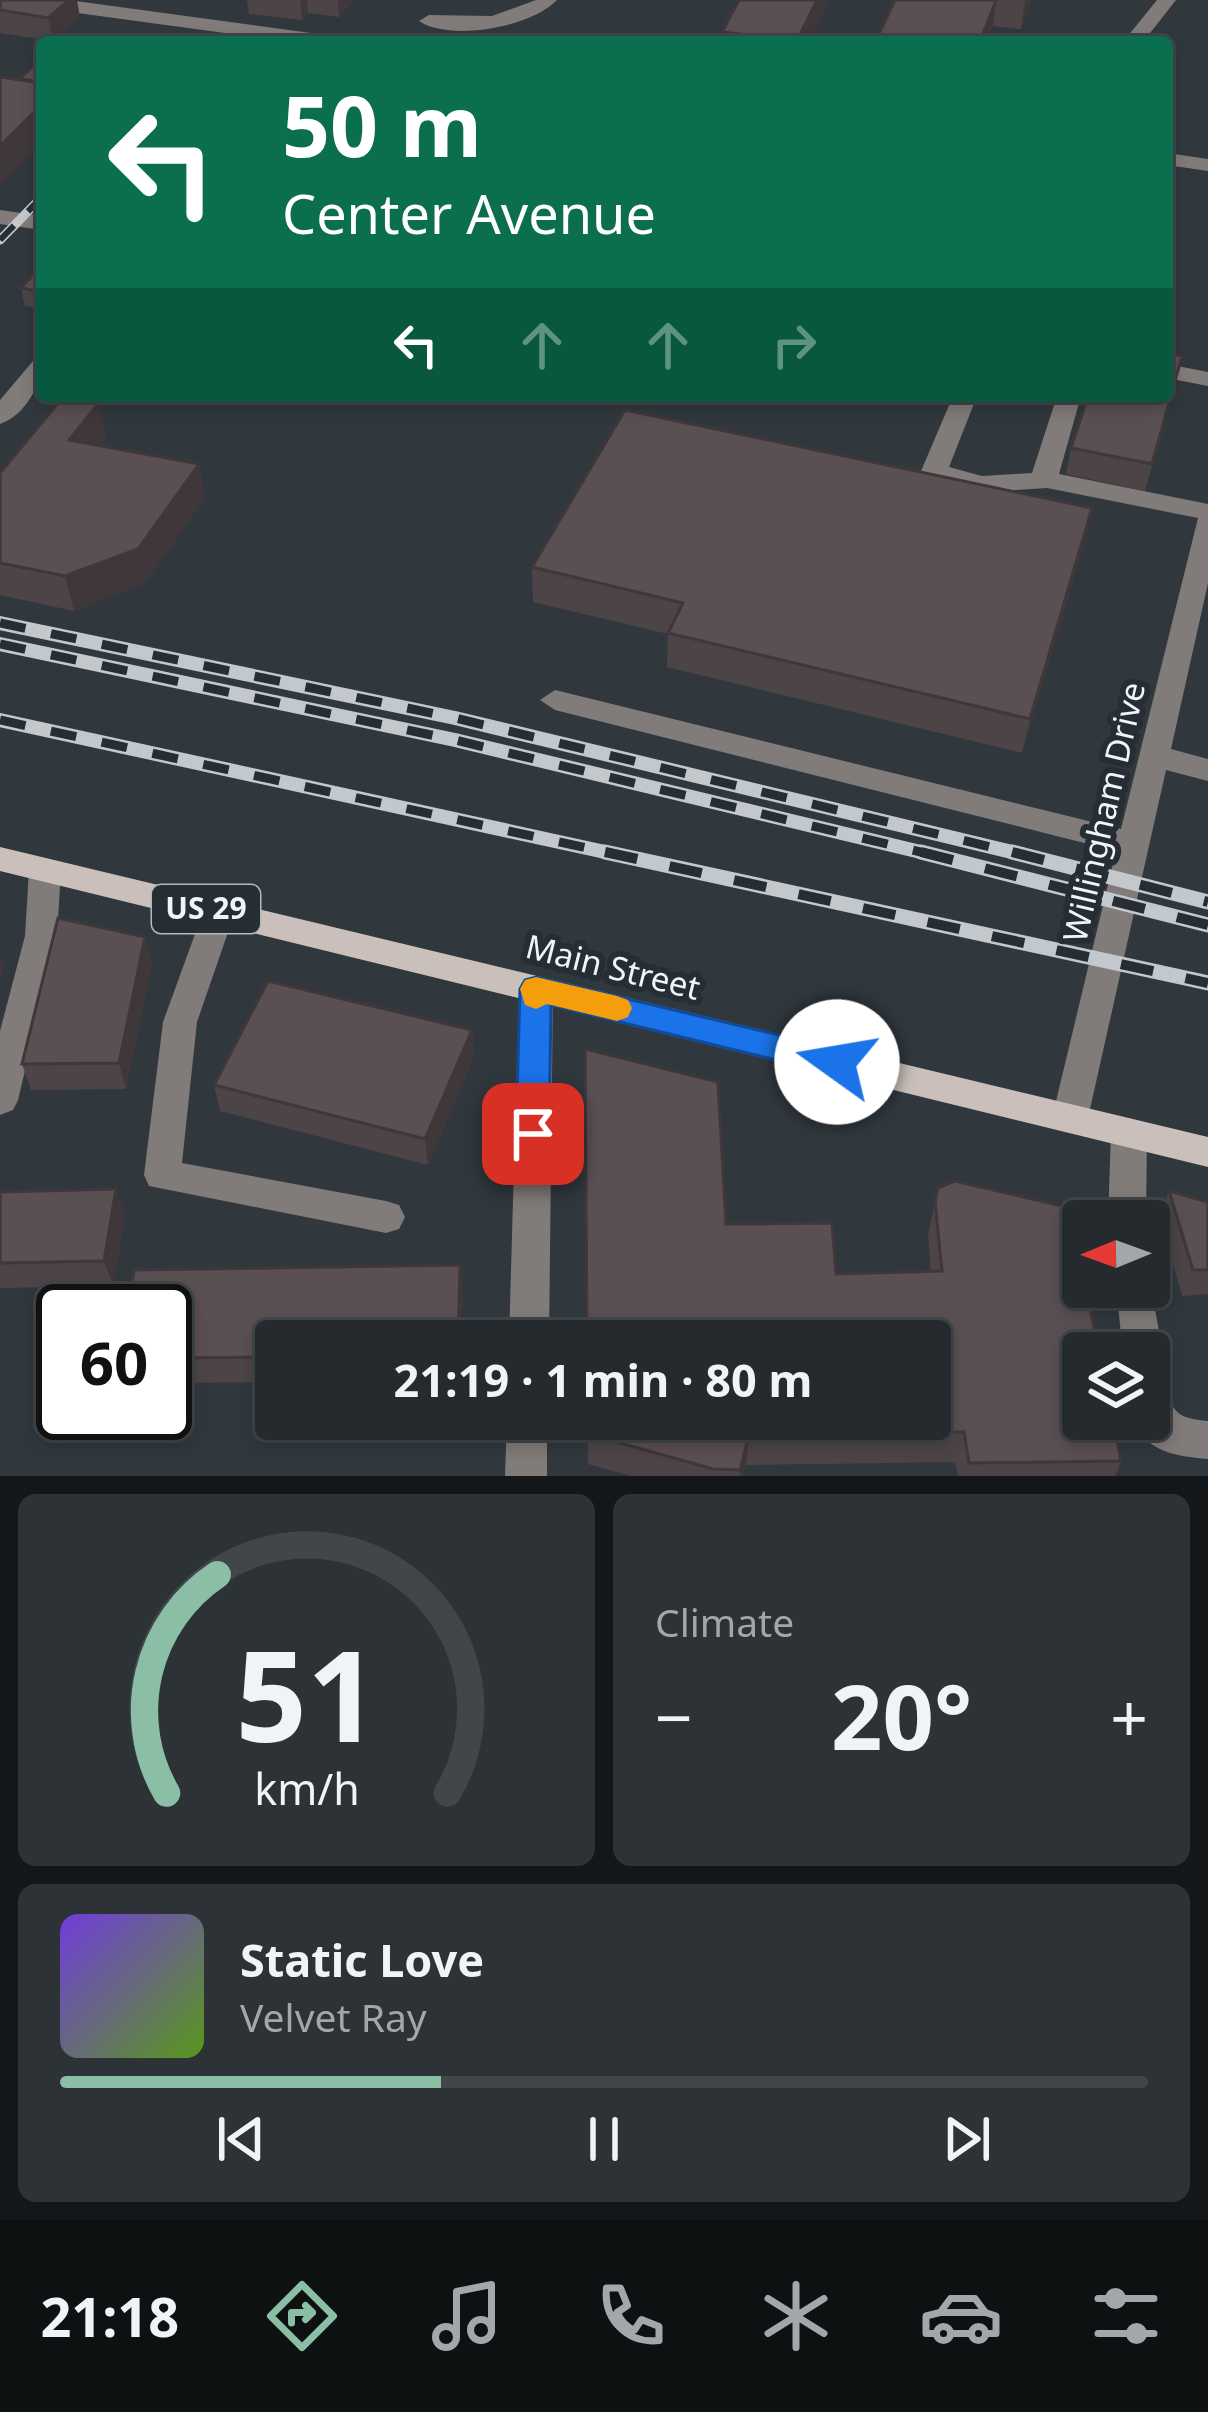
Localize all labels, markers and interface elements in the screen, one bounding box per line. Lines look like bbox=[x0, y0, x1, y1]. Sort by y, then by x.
text: 50 m bbox=[282, 67, 482, 182]
icon: left bbox=[84, 84, 240, 240]
text: Center Avenue bbox=[282, 176, 656, 250]
icon: left bbox=[383, 312, 449, 378]
icon: ahead bbox=[509, 312, 575, 378]
icon: ahead bbox=[635, 312, 701, 378]
icon: right bbox=[761, 312, 827, 378]
street label: Willingham Drive bbox=[1052, 678, 1155, 946]
road number: US 29 bbox=[152, 885, 260, 933]
street label: Main Street bbox=[521, 923, 705, 1010]
position arrow bbox=[774, 999, 900, 1125]
pin bbox=[482, 1083, 584, 1185]
icon: arrive bbox=[500, 1101, 566, 1167]
north arrow bbox=[1062, 1200, 1170, 1308]
map controls bbox=[1062, 1200, 1170, 1440]
speed limit sign: 60 bbox=[36, 1284, 192, 1440]
button: layers bbox=[1062, 1332, 1170, 1440]
text: 21:19 · 1 min · 80 m bbox=[394, 1349, 812, 1410]
text: Climate bbox=[655, 1595, 794, 1648]
text: 51 bbox=[235, 1609, 378, 1779]
text: 20° bbox=[831, 1654, 972, 1776]
text: − bbox=[655, 1671, 693, 1761]
text: + bbox=[1110, 1671, 1148, 1761]
text: km/h bbox=[254, 1759, 359, 1818]
text: Static Love bbox=[240, 1929, 484, 1990]
text: Velvet Ray bbox=[240, 1990, 427, 2043]
icon: previous bbox=[208, 2106, 274, 2172]
icon: pause bbox=[571, 2106, 637, 2172]
icon: next bbox=[934, 2106, 1000, 2172]
icon: directions bbox=[260, 2274, 344, 2358]
icon: music bbox=[425, 2274, 509, 2358]
icon: phone bbox=[589, 2274, 673, 2358]
icon: climate bbox=[754, 2274, 838, 2358]
icon: car bbox=[919, 2274, 1003, 2358]
icon: filters bbox=[1084, 2274, 1168, 2358]
text: 21:18 bbox=[40, 2279, 179, 2353]

